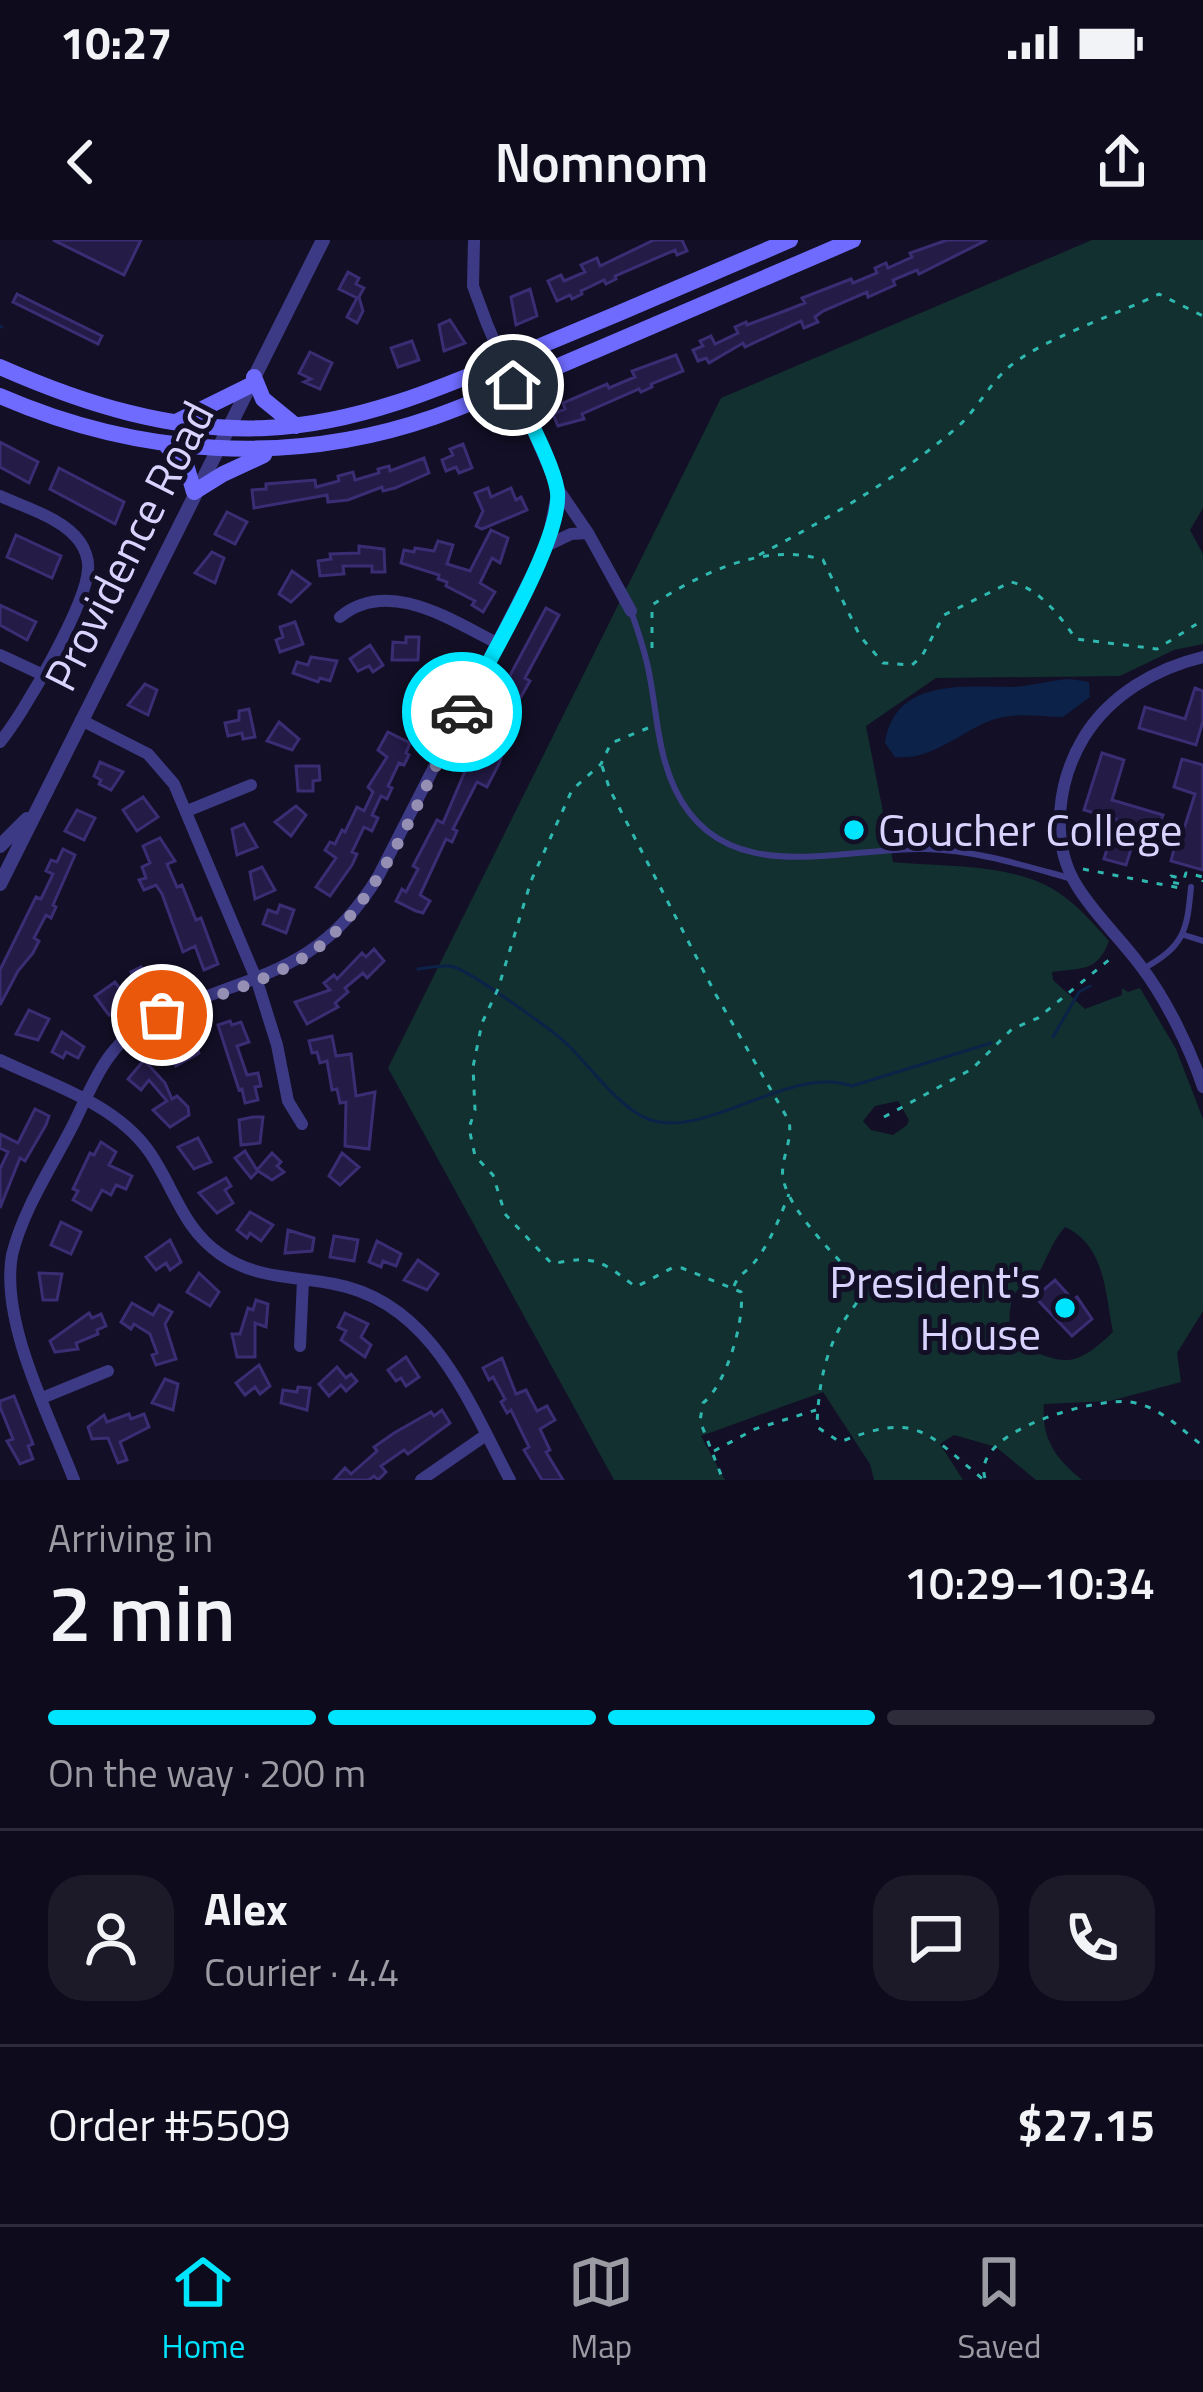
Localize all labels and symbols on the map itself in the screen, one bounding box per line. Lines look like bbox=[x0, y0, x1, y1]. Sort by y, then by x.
pin bbox=[462, 334, 564, 436]
street label: Providence Road bbox=[26, 389, 230, 702]
courier bbox=[402, 652, 522, 772]
place label: Goucher College bbox=[878, 795, 1183, 863]
marker: Goucher College bbox=[841, 817, 867, 843]
pin bbox=[111, 964, 213, 1066]
place label: President's House bbox=[829, 1247, 1041, 1367]
marker: President's House bbox=[1052, 1295, 1078, 1321]

